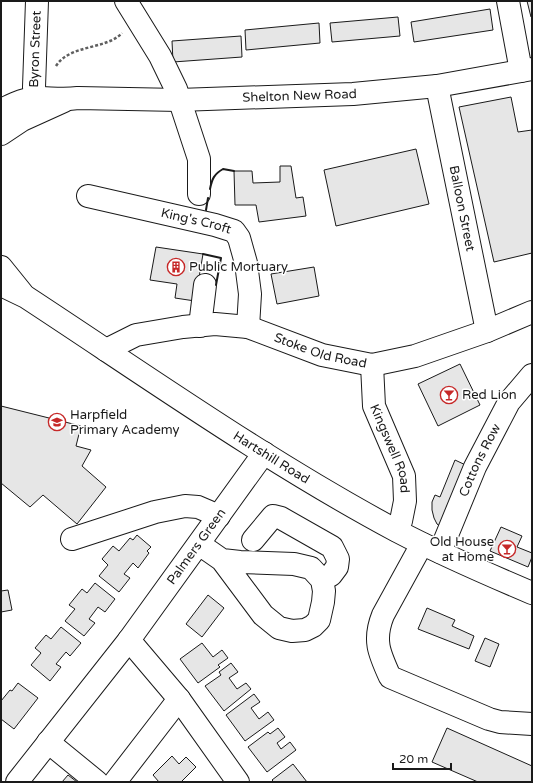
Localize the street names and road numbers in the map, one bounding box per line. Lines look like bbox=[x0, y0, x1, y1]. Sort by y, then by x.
street label: Byron Street bbox=[26, 10, 45, 88]
street label: Shelton New Road bbox=[242, 86, 357, 106]
street label: Balloon Street bbox=[445, 164, 479, 253]
street label: King's Croft bbox=[159, 205, 233, 238]
street label: Stoke Old Road bbox=[272, 330, 368, 372]
street label: Kingswell Road bbox=[366, 402, 413, 493]
street label: Cottons Row bbox=[456, 421, 504, 499]
street label: Hartshill Road bbox=[230, 428, 312, 487]
street label: Palmers Green bbox=[164, 505, 229, 588]

